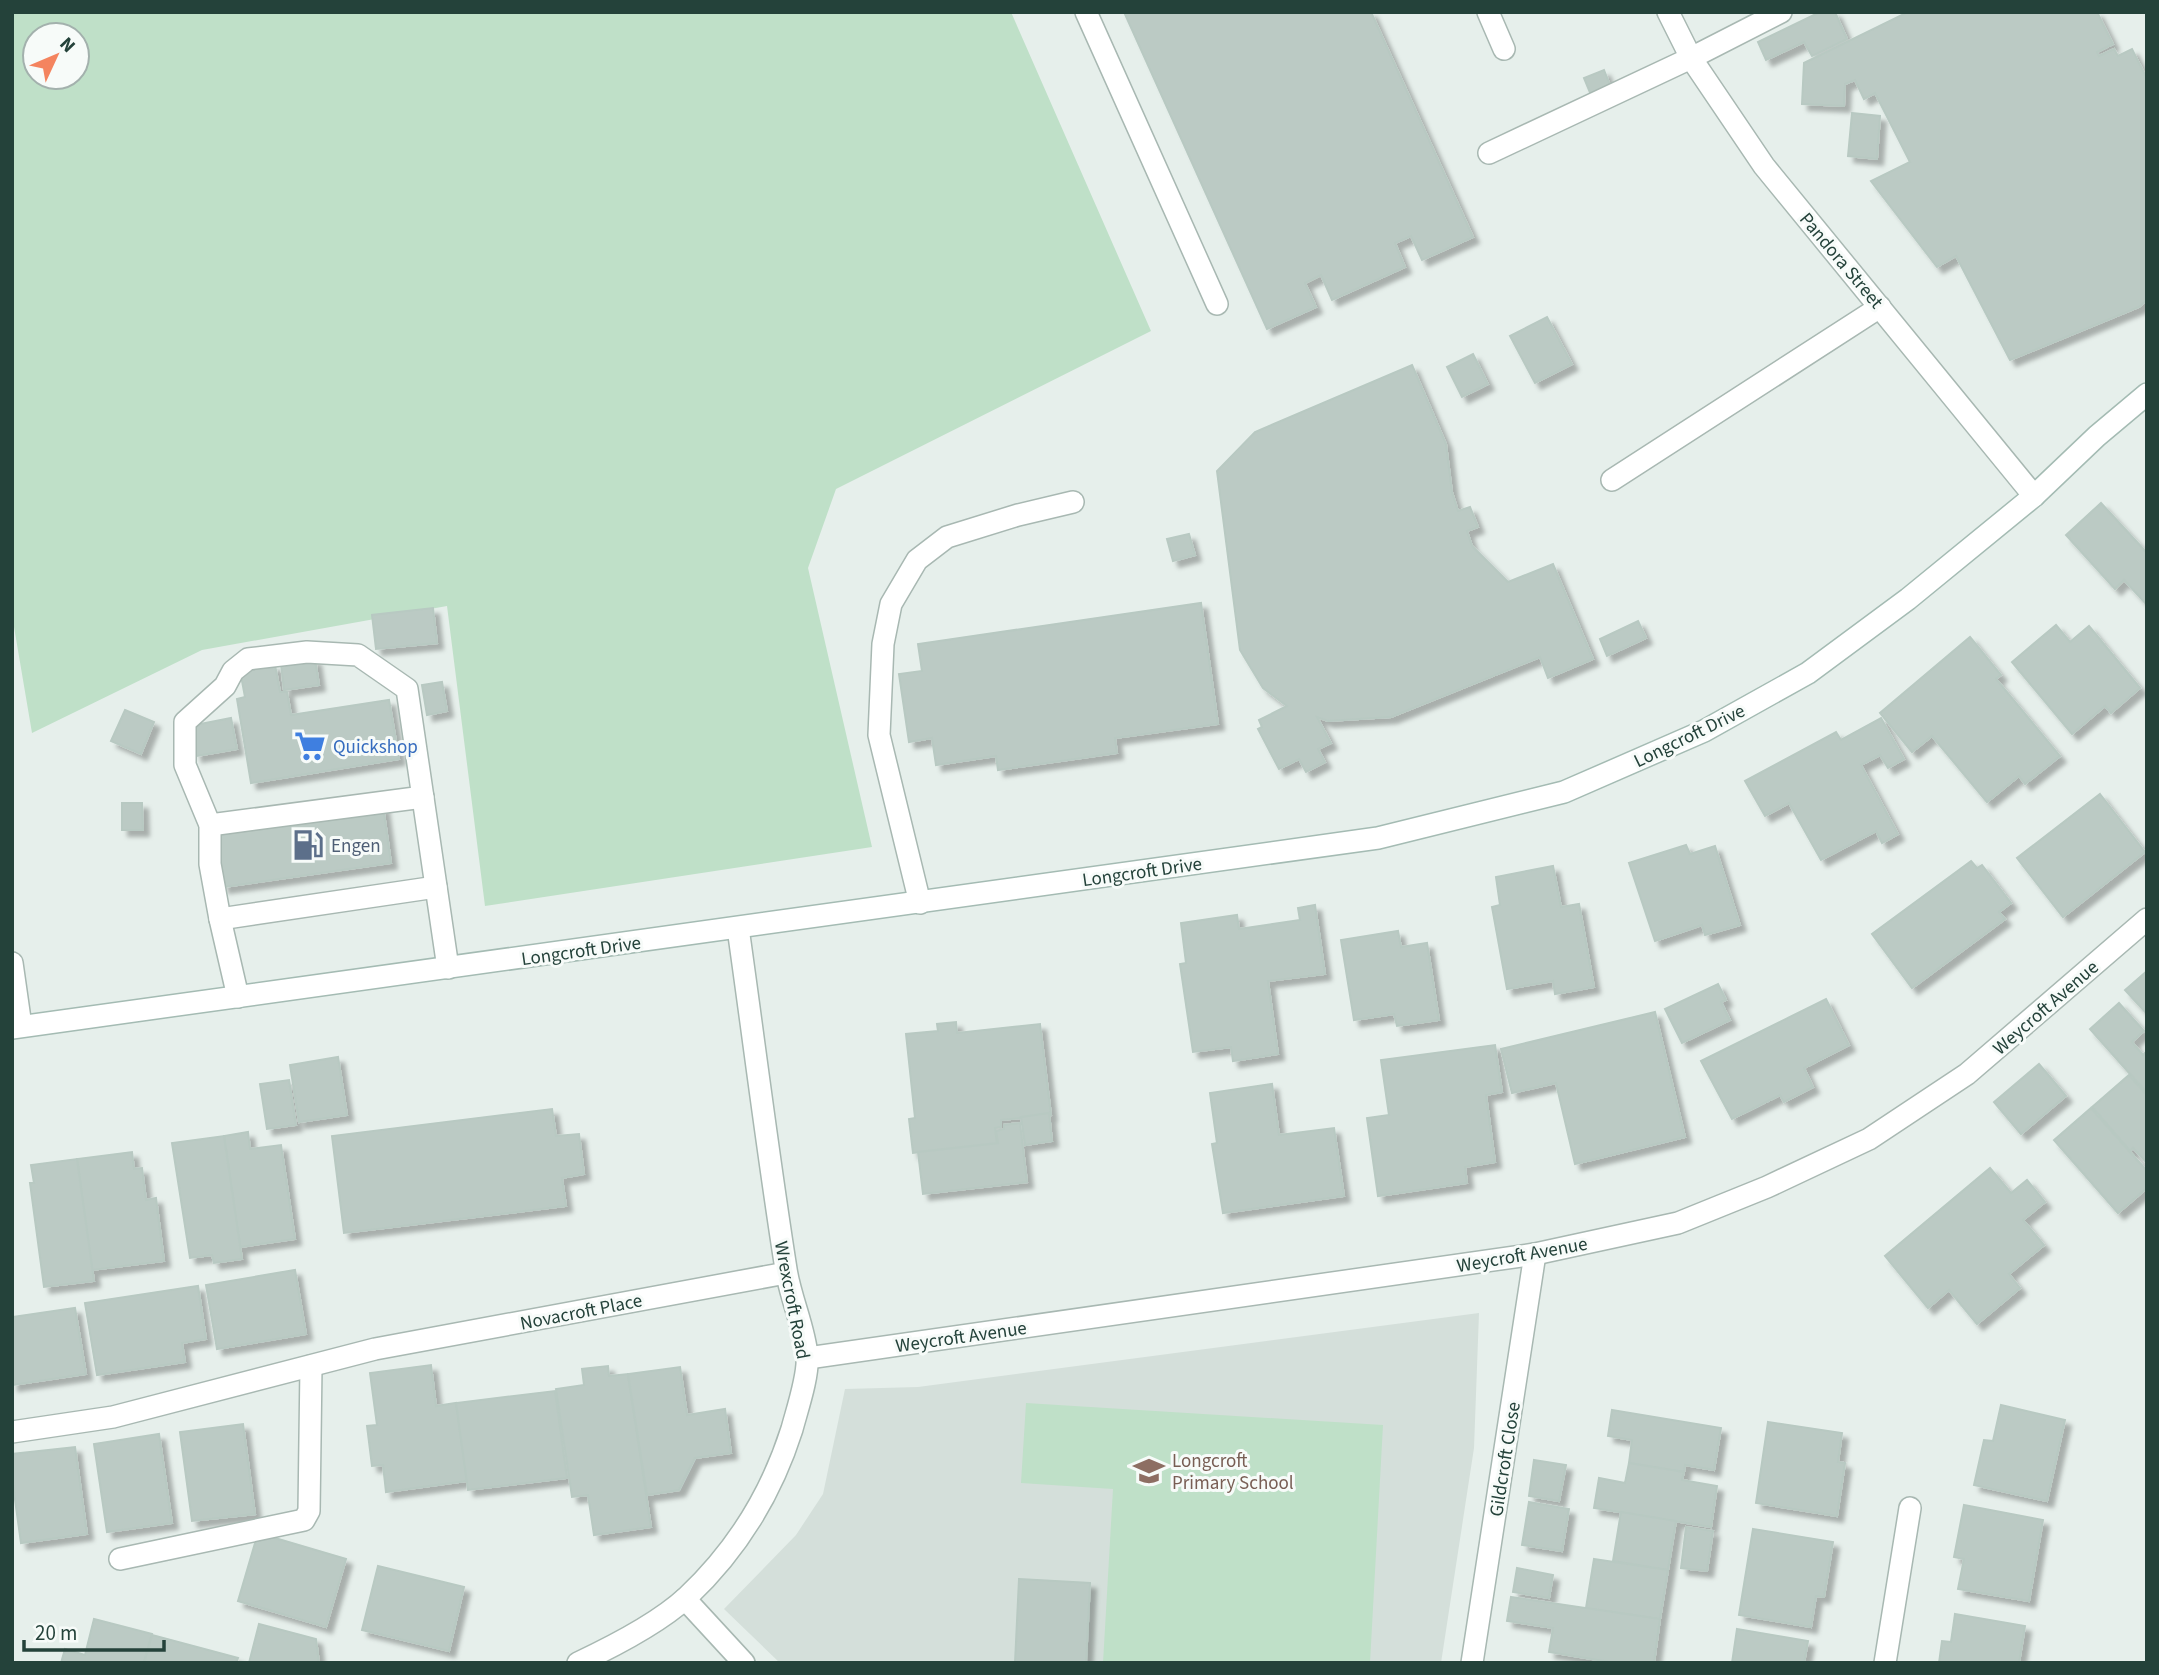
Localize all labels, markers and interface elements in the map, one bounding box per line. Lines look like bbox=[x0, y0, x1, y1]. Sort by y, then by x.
north arrow bbox=[21, 21, 91, 91]
text: N bbox=[53, 31, 81, 59]
street label: Pandora Street bbox=[1793, 207, 1889, 315]
street label: Longcroft Drive bbox=[1630, 698, 1750, 775]
supermarket icon: Quickshop bbox=[293, 729, 327, 763]
place label: Quickshop bbox=[333, 734, 418, 761]
fuel station icon: Engen bbox=[291, 828, 325, 862]
place label: Engen bbox=[331, 833, 381, 860]
street label: Longcroft Drive bbox=[1081, 851, 1204, 894]
street label: Longcroft Drive bbox=[520, 930, 643, 973]
street label: Weycroft Avenue bbox=[1987, 955, 2105, 1062]
street label: Weycroft Avenue bbox=[1455, 1231, 1590, 1280]
street label: Wrexcroft Road bbox=[767, 1239, 816, 1362]
street label: Novacroft Place bbox=[518, 1287, 645, 1338]
street label: Weycroft Avenue bbox=[894, 1315, 1029, 1360]
street label: Gildcroft Close bbox=[1483, 1400, 1528, 1518]
place label: Longcroft Primary School bbox=[1172, 1448, 1294, 1497]
school or university icon: Longcroft Primary School bbox=[1132, 1454, 1166, 1488]
scale bar bbox=[24, 1608, 164, 1652]
text: 20 m bbox=[35, 1618, 77, 1648]

